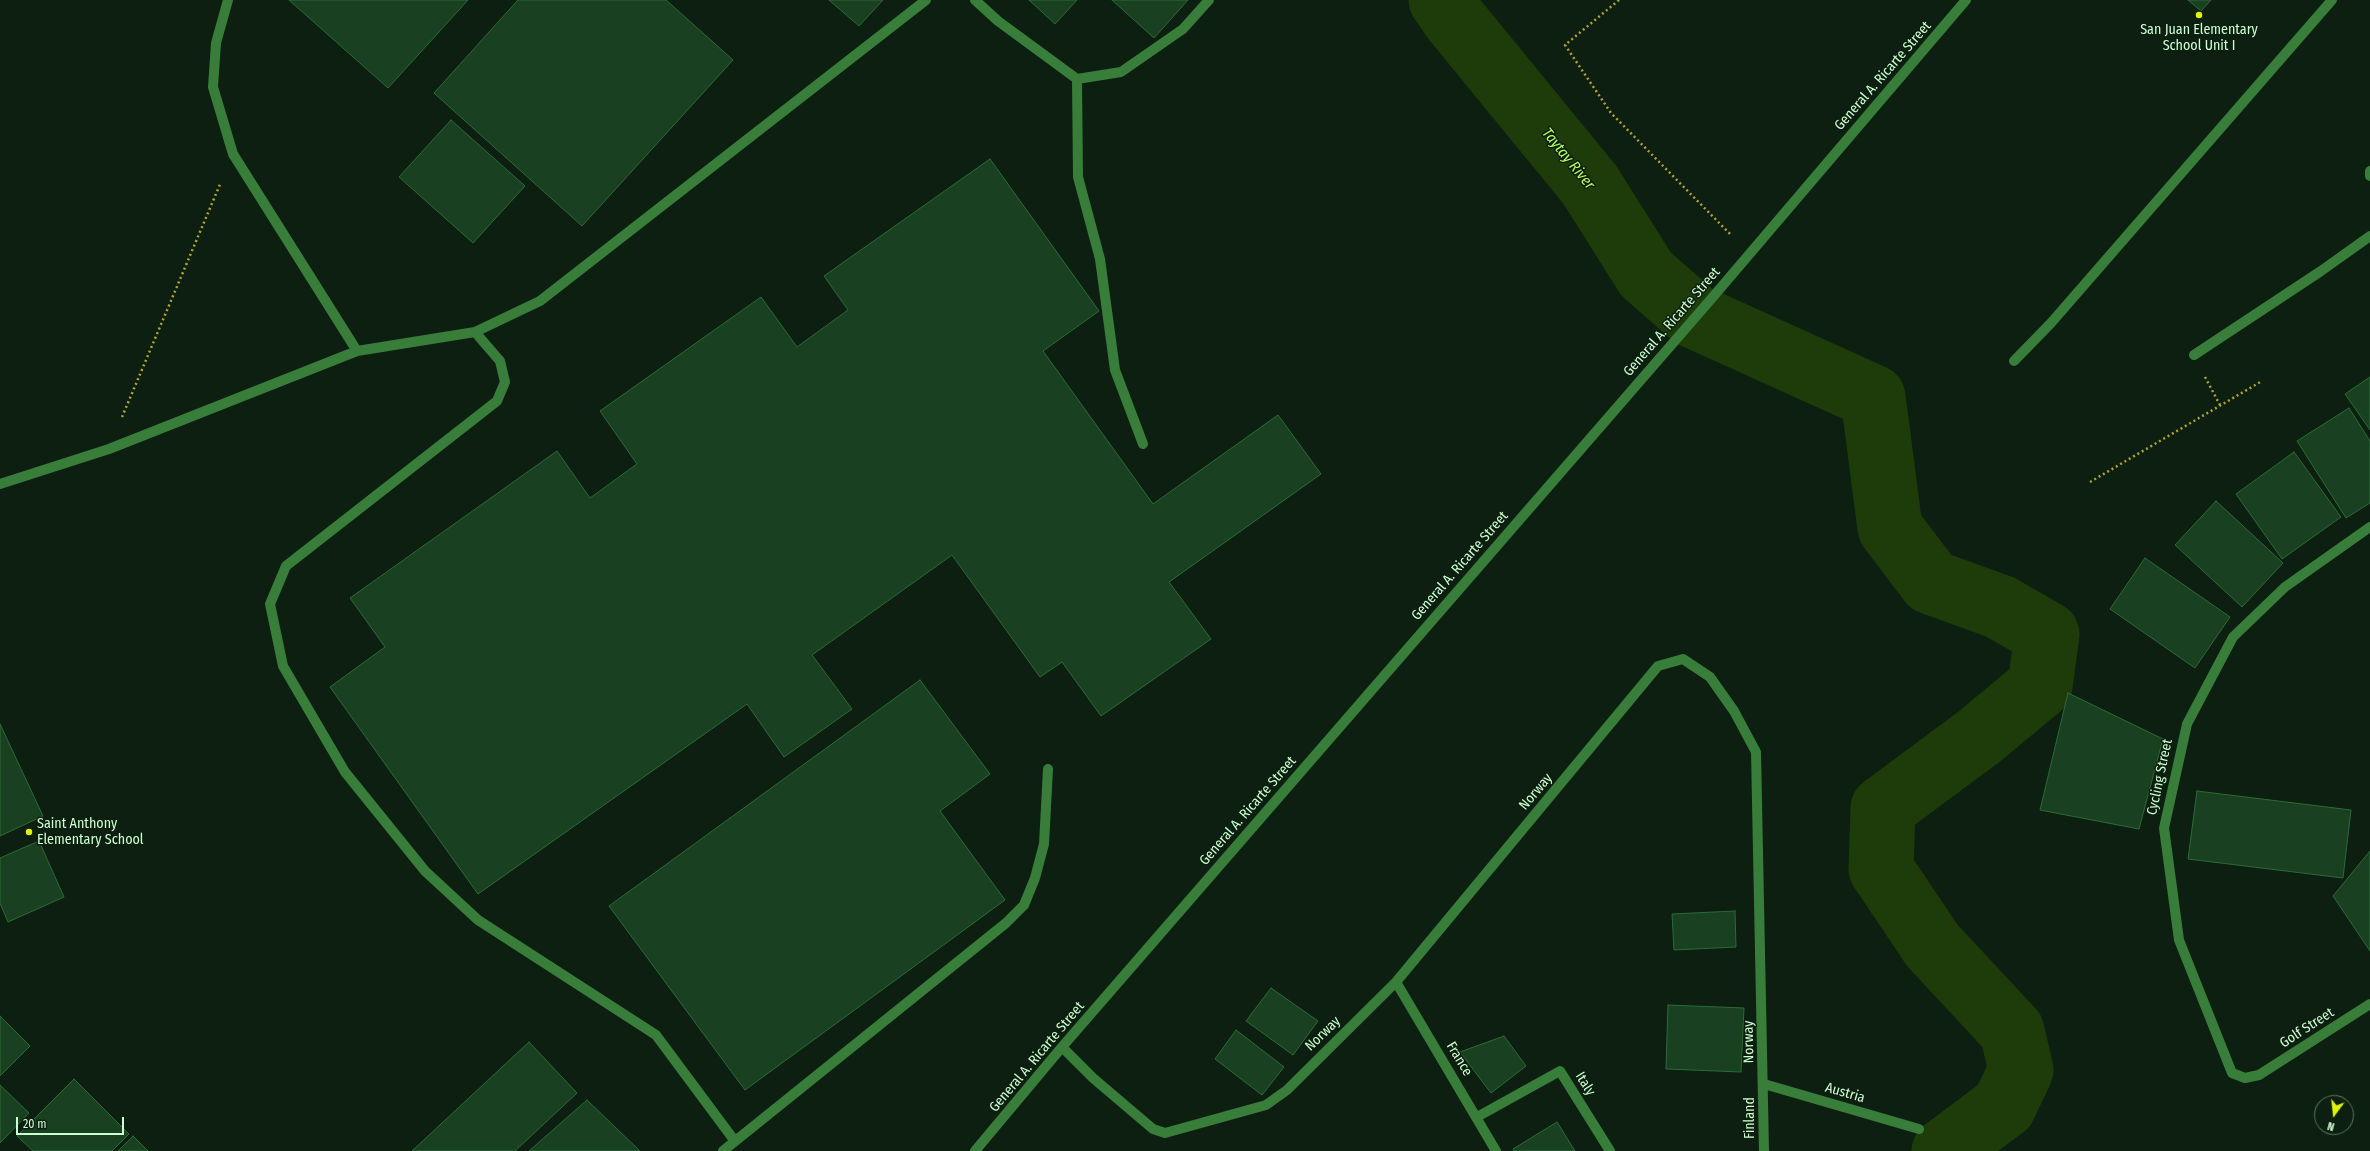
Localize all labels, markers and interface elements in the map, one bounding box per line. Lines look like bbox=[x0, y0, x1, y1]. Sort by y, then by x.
marker: San Juan Elementary School Unit I bbox=[2194, 10, 2204, 20]
street label: General A. Ricarte Street bbox=[1831, 18, 1935, 134]
place label: San Juan Elementary School Unit I bbox=[2140, 22, 2258, 54]
water label: Taytay River bbox=[1538, 125, 1598, 193]
street label: General A. Ricarte Street bbox=[1620, 264, 1724, 380]
street label: General A. Ricarte Street bbox=[1408, 508, 1512, 624]
street label: Cycling Street bbox=[2144, 737, 2176, 817]
street label: General A. Ricarte Street bbox=[1196, 753, 1300, 869]
street label: Norway bbox=[1516, 770, 1556, 814]
place label: Saint Anthony Elementary School bbox=[37, 816, 144, 848]
marker: Saint Anthony Elementary School bbox=[24, 827, 34, 837]
street label: General A. Ricarte Street bbox=[986, 998, 1088, 1116]
street label: Golf Street bbox=[2277, 1004, 2337, 1052]
street label: Norway bbox=[1302, 1013, 1344, 1055]
street label: Norway bbox=[1740, 1021, 1758, 1063]
street label: France bbox=[1442, 1039, 1476, 1079]
street label: Italy bbox=[1571, 1069, 1599, 1099]
street label: Austria bbox=[1823, 1079, 1867, 1107]
north arrow bbox=[2314, 1095, 2354, 1135]
street label: Finland bbox=[1742, 1097, 1758, 1139]
scale bar bbox=[18, 1109, 126, 1135]
text: 20 m bbox=[23, 1117, 47, 1131]
text: N bbox=[2326, 1119, 2336, 1133]

